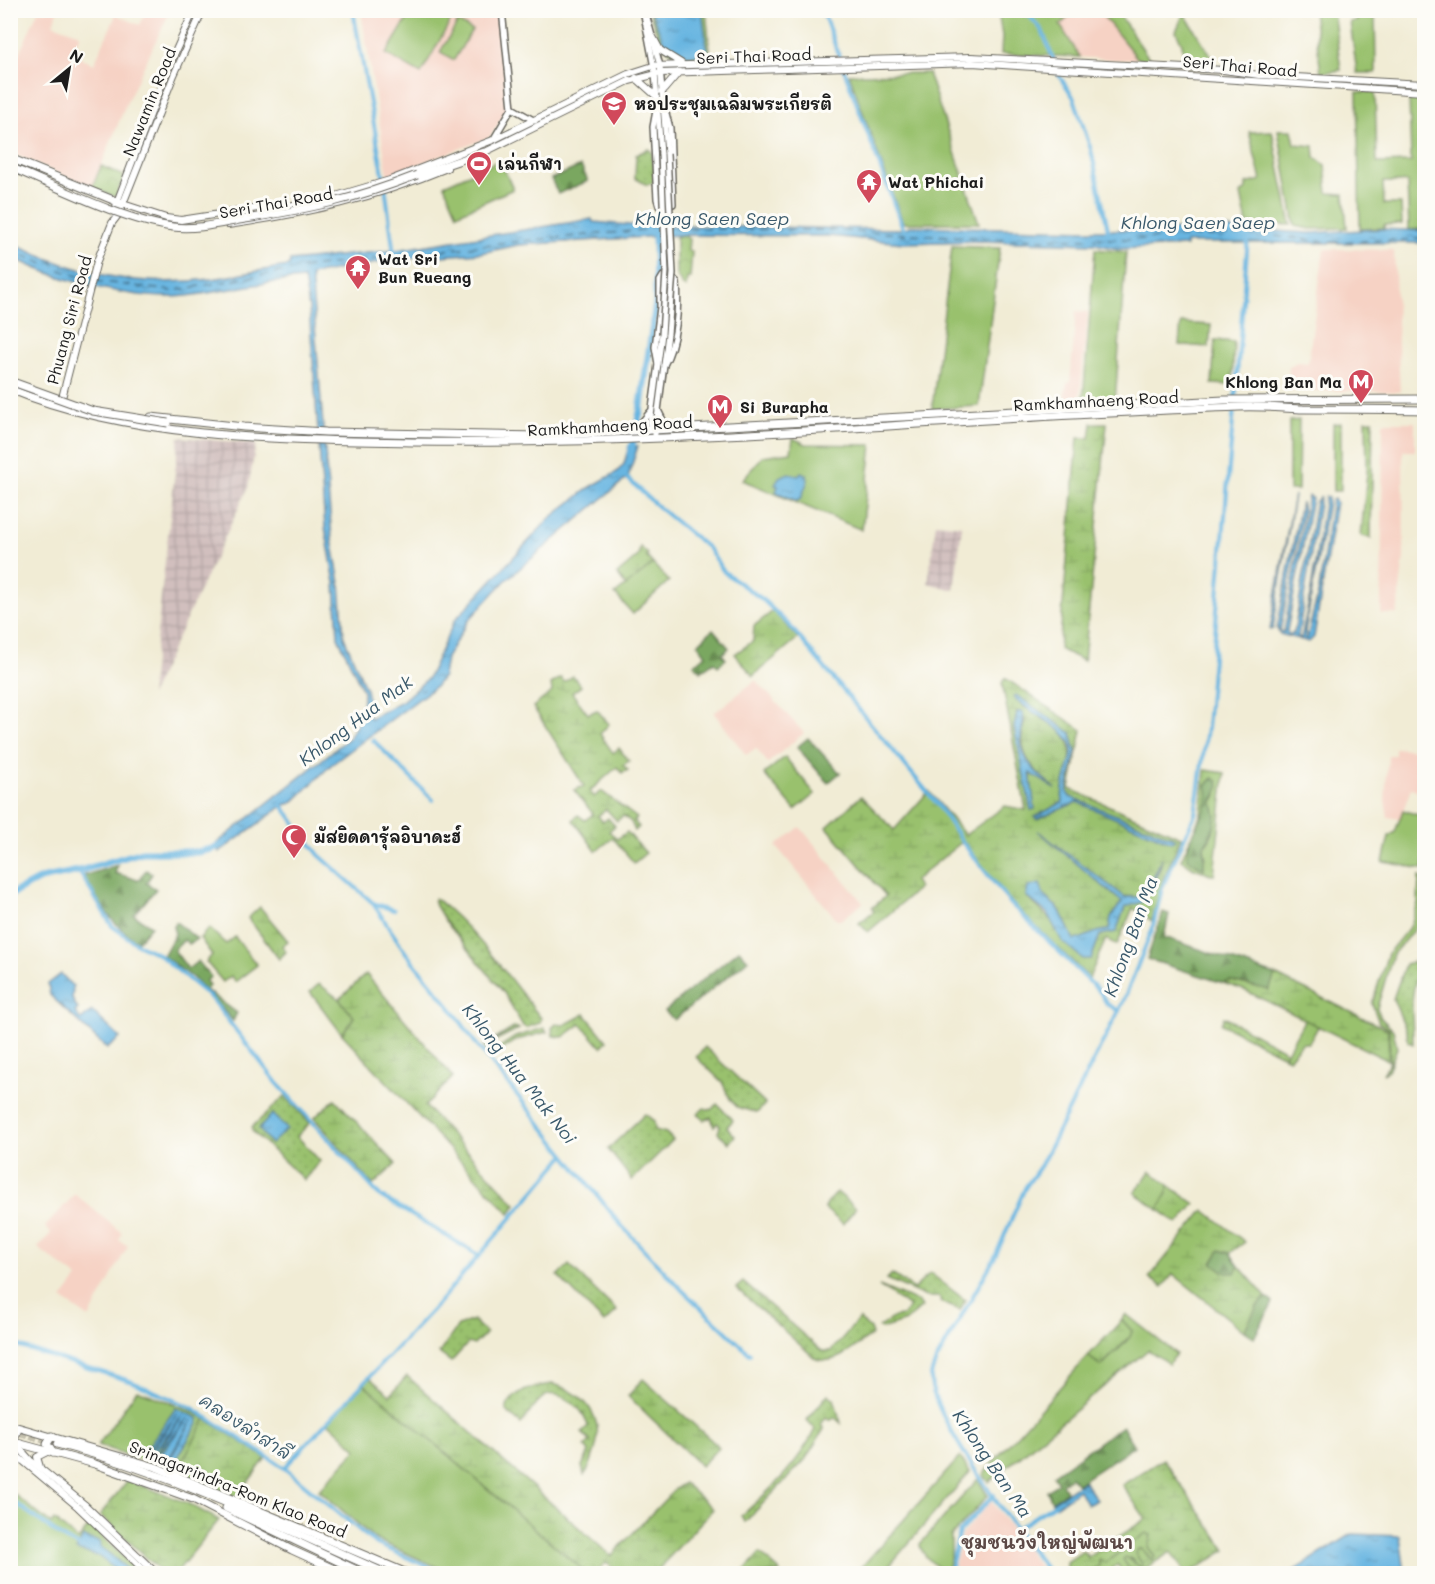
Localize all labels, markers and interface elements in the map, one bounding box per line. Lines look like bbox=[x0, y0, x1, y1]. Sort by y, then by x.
north arrow bbox=[39, 39, 99, 99]
text: N bbox=[66, 43, 87, 68]
street label: Seri Thai Road bbox=[696, 43, 812, 68]
street label: Nawamin Road bbox=[117, 44, 180, 159]
street label: Seri Thai Road bbox=[1182, 50, 1298, 81]
school or university icon: หอประชุมเฉลิมพระเกียรติ bbox=[599, 89, 629, 127]
place label: หอประชุมเฉลิมพระเกียรติ bbox=[634, 92, 832, 118]
sports icon: เล่นกีฬา bbox=[464, 149, 494, 187]
place label: เล่นกีฬา bbox=[498, 152, 562, 174]
temple icon: Wat Phichai bbox=[854, 167, 884, 205]
place label: Wat Phichai bbox=[888, 171, 984, 192]
street label: Seri Thai Road bbox=[218, 182, 334, 223]
water label: Khlong Saen Saep bbox=[635, 206, 789, 230]
water label: Khlong Saen Saep bbox=[1121, 210, 1275, 234]
place label: Wat Sri Bun Rueang bbox=[378, 248, 471, 287]
street label: Phuang Siri Road bbox=[41, 253, 96, 387]
temple icon: Wat Sri Bun Rueang bbox=[343, 253, 373, 291]
metro station icon: Khlong Ban Ma bbox=[1346, 367, 1376, 405]
place label: Khlong Ban Ma bbox=[1225, 371, 1342, 392]
street label: Ramkhamhaeng Road bbox=[1013, 386, 1179, 415]
metro station icon: Si Burapha bbox=[705, 392, 735, 430]
place label: Si Burapha bbox=[740, 396, 829, 417]
street label: Ramkhamhaeng Road bbox=[527, 411, 693, 440]
water label: Khlong Hua Mak bbox=[293, 669, 418, 771]
mosque icon: มัสยิดดารุ้ลอิบาดะฮ์ bbox=[279, 822, 309, 860]
place label: มัสยิดดารุ้ลอิบาดะฮ์ bbox=[314, 825, 462, 851]
water label: Khlong Ban Ma bbox=[1097, 873, 1163, 1000]
water label: Khlong Hua Mak Noi bbox=[457, 998, 583, 1149]
water label: คลองลำสาลี bbox=[195, 1387, 297, 1465]
water label: Khlong Ban Ma bbox=[948, 1404, 1038, 1522]
street label: Srinagarindra-Rom Klao Road bbox=[126, 1435, 350, 1542]
district label: ชุมชนวังใหญ่พัฒนา bbox=[961, 1529, 1133, 1557]

